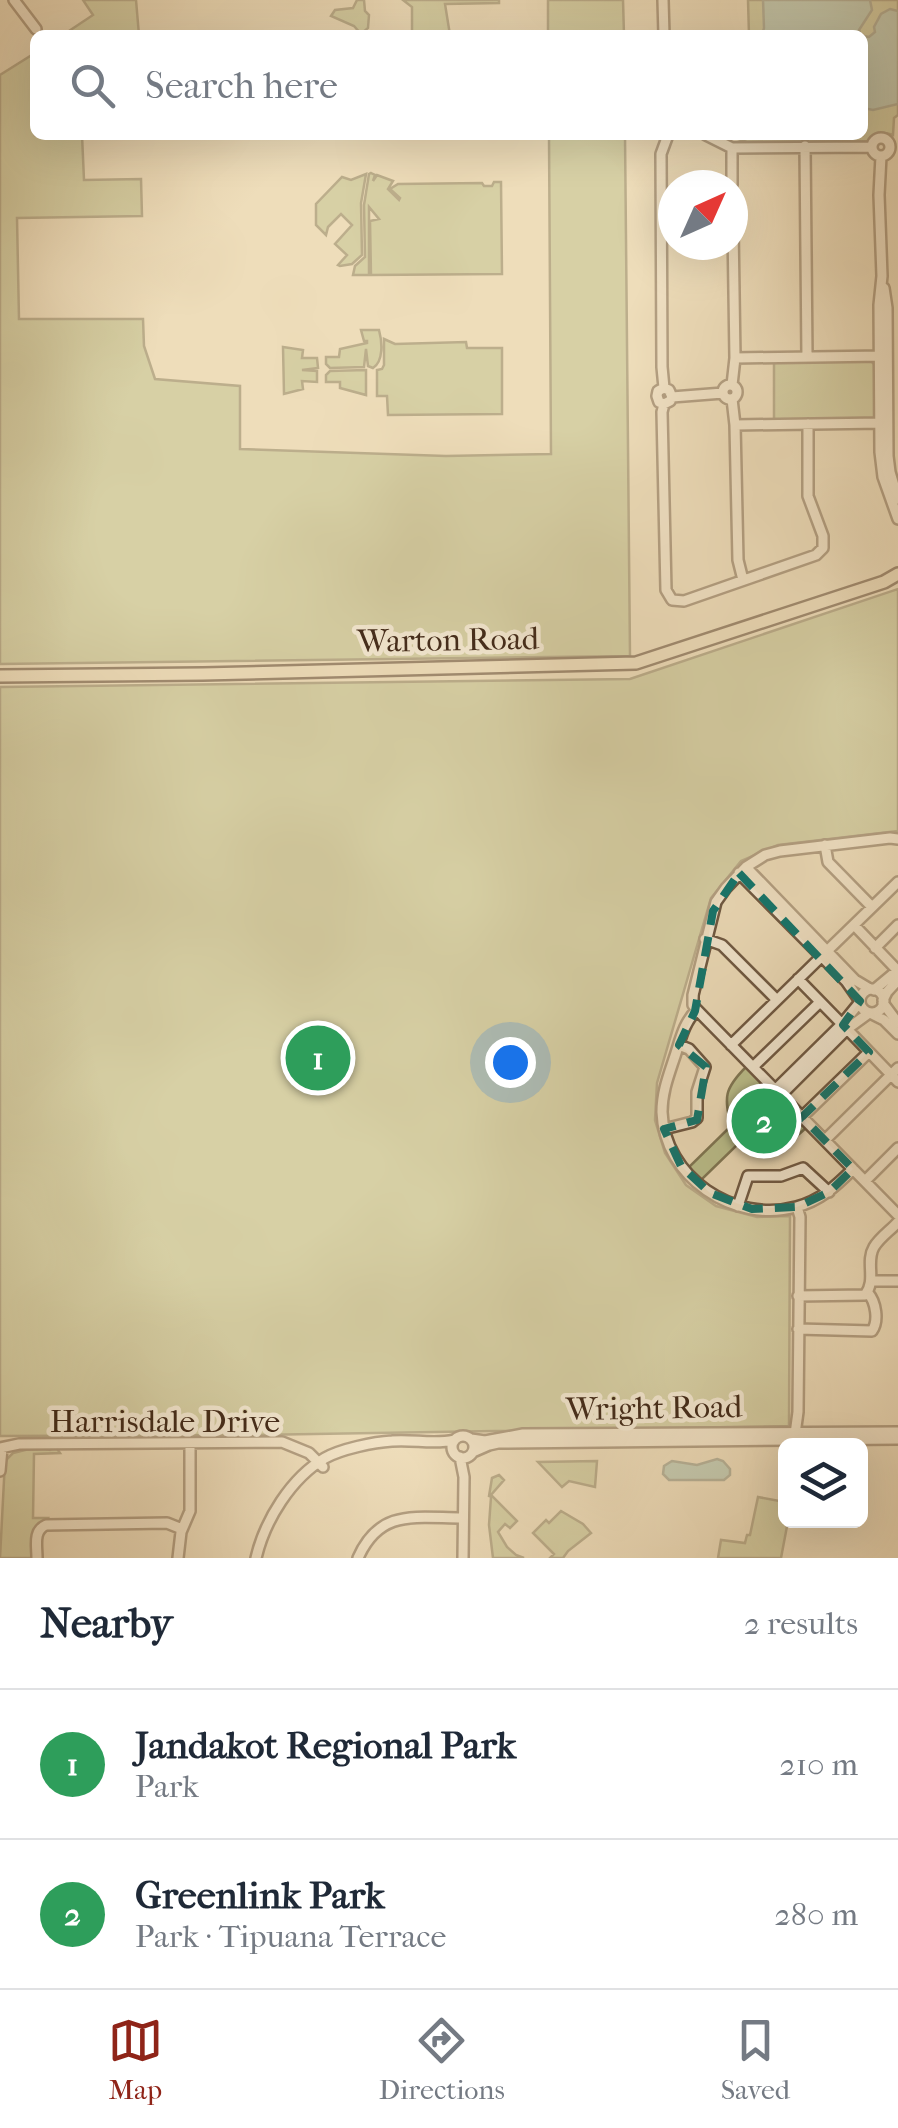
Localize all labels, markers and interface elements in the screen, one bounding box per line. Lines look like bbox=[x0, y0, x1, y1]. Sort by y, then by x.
search box bbox=[30, 30, 868, 140]
icon: search bbox=[65, 58, 120, 113]
text: Search here bbox=[145, 63, 338, 108]
north arrow bbox=[658, 170, 748, 260]
street label: Warton Road bbox=[356, 620, 540, 660]
pin: 1 bbox=[286, 1020, 350, 1096]
your location bbox=[485, 1037, 536, 1088]
pin: 2 bbox=[732, 1084, 796, 1158]
street label: Wright Road bbox=[564, 1388, 743, 1428]
street label: Harrisdale Drive bbox=[50, 1403, 280, 1440]
map controls bbox=[778, 1438, 868, 1528]
button: layers bbox=[778, 1438, 868, 1528]
text: Nearby bbox=[40, 1599, 172, 1648]
text: 2 results bbox=[744, 1605, 858, 1642]
text: Jandakot Regional Park bbox=[135, 1723, 516, 1768]
text: 1 bbox=[67, 1746, 78, 1783]
text: 210 m bbox=[779, 1746, 858, 1783]
text: Park bbox=[135, 1768, 199, 1805]
text: Greenlink Park bbox=[135, 1873, 385, 1918]
text: 2 bbox=[64, 1896, 81, 1933]
text: 280 m bbox=[774, 1896, 858, 1933]
text: Park · Tipuana Terrace bbox=[135, 1918, 446, 1955]
tab: Map bbox=[108, 2013, 163, 2106]
tab: Directions bbox=[379, 2013, 505, 2106]
tab: Saved bbox=[721, 2013, 790, 2106]

